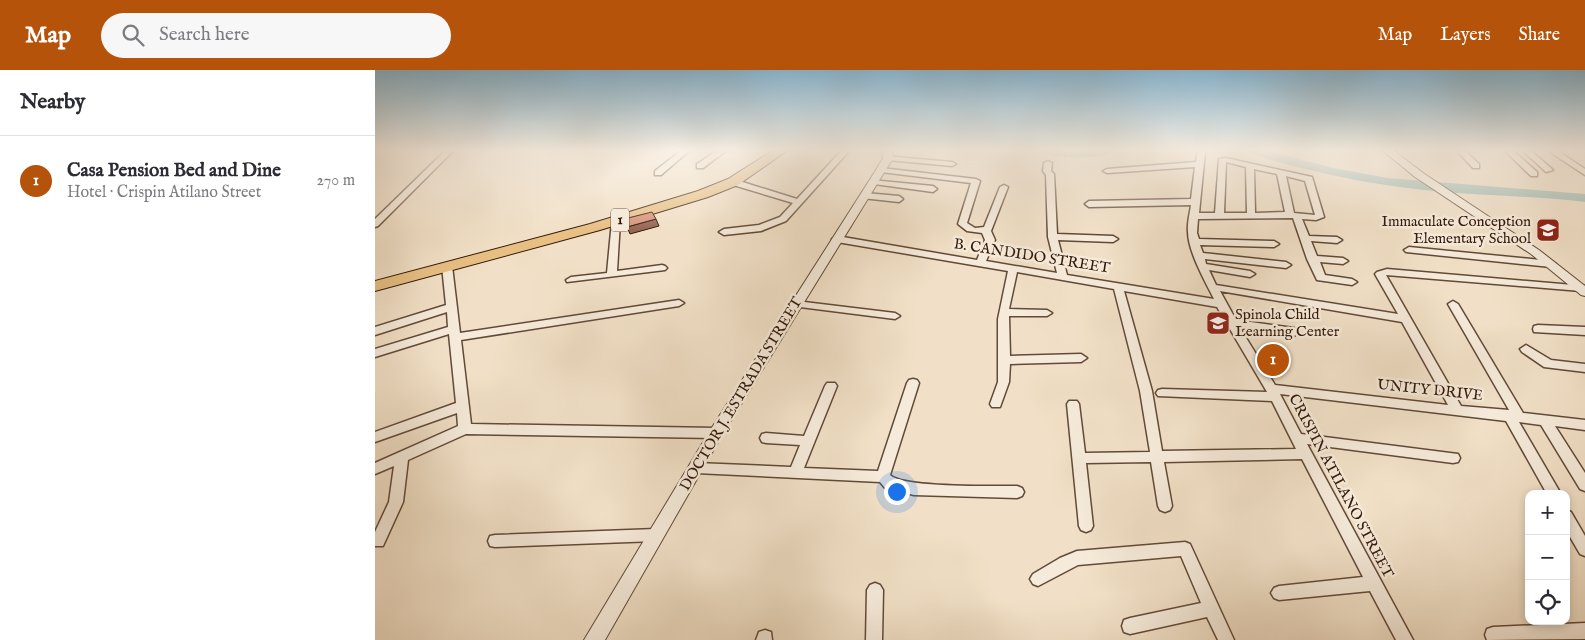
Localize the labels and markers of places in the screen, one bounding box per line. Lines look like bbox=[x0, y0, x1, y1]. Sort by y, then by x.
place label: Immaculate Conception Elementary School bbox=[1381, 212, 1532, 248]
school or university icon: Immaculate Conception Elementary School bbox=[1535, 217, 1561, 243]
place label: Spinola Child Learning Center bbox=[1235, 305, 1340, 341]
school or university icon: Spinola Child Learning Center bbox=[1205, 310, 1231, 336]
pin: 1 bbox=[1257, 341, 1289, 379]

